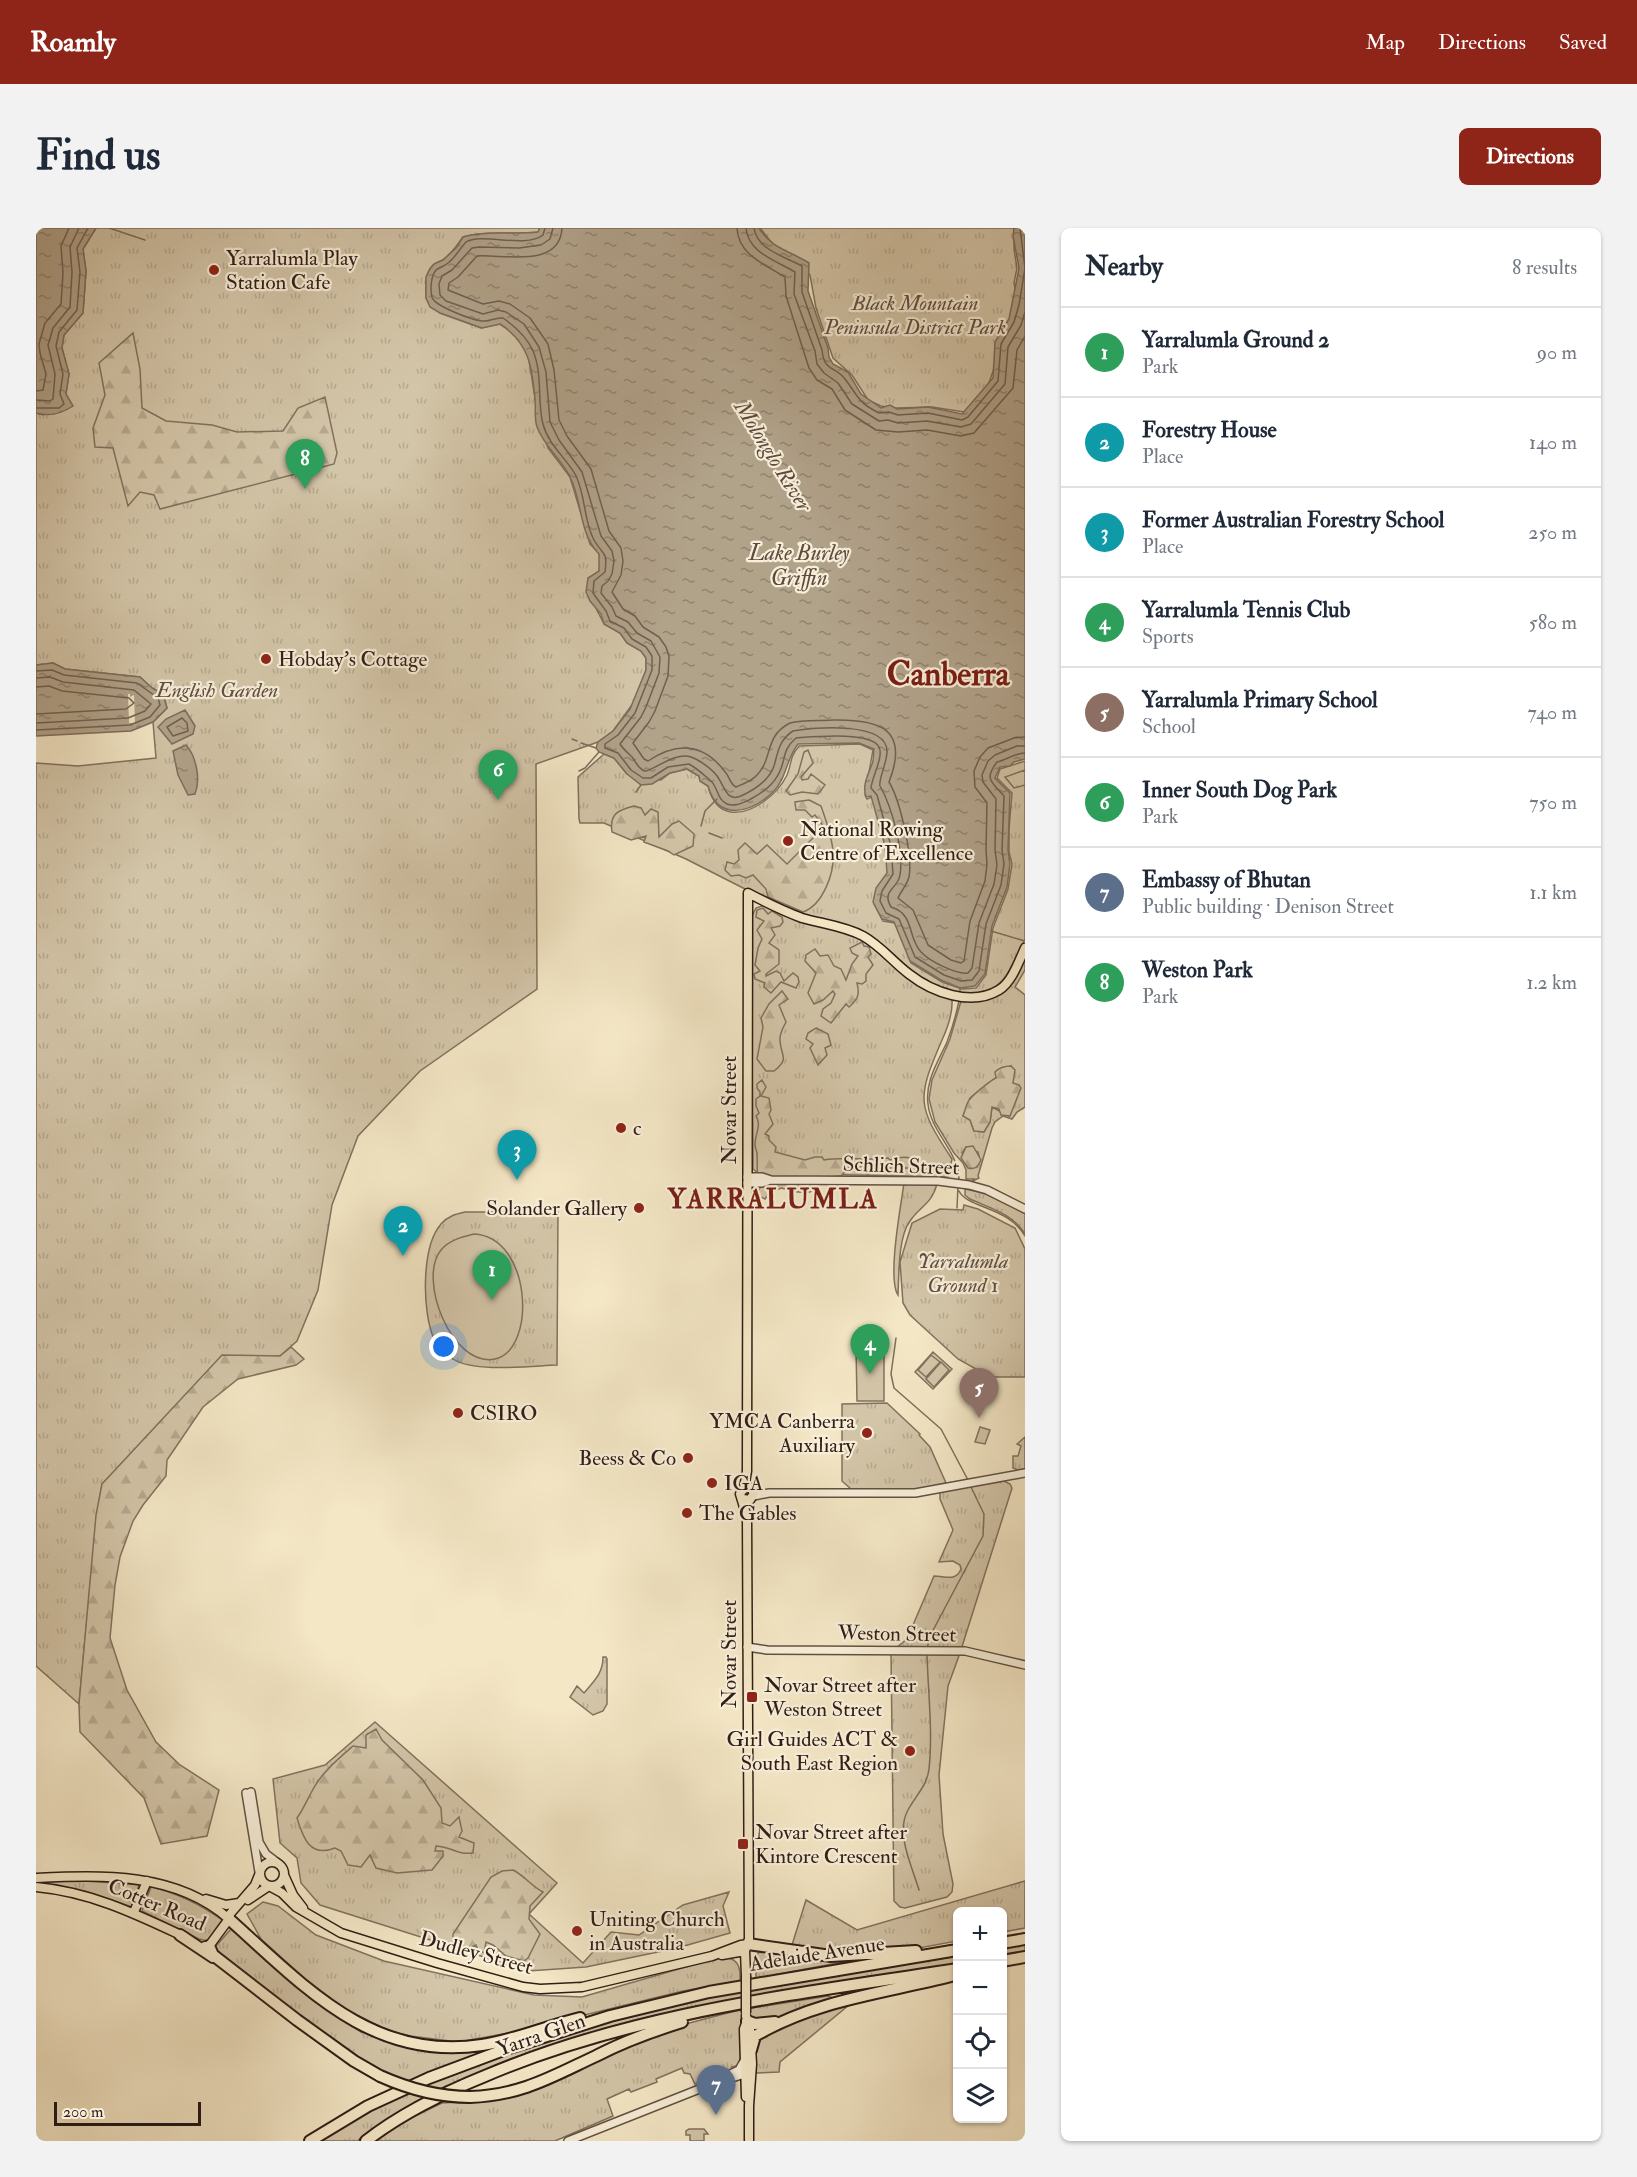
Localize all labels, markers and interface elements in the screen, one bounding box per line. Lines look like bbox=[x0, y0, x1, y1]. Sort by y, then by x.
text: Roamly bbox=[30, 25, 116, 60]
text: Map bbox=[1365, 29, 1405, 56]
text: Directions bbox=[1438, 29, 1526, 56]
text: Saved bbox=[1559, 29, 1607, 56]
button: Directions bbox=[1459, 128, 1601, 185]
text: Find us bbox=[36, 130, 160, 182]
place label: Yarralumla Play Station Cafe bbox=[226, 245, 358, 296]
text: Nearby bbox=[1085, 251, 1163, 283]
text: 8 results bbox=[1512, 255, 1577, 280]
marker: Yarralumla Play Station Cafe bbox=[207, 263, 221, 277]
park label: Black Mountain Peninsula District Park bbox=[823, 290, 1006, 341]
text: Yarralumla Ground 2 bbox=[1142, 326, 1329, 354]
text: 1 bbox=[1101, 340, 1108, 365]
text: 90 m bbox=[1537, 340, 1577, 365]
text: Park bbox=[1142, 354, 1178, 379]
water label: Molonglo River bbox=[727, 393, 819, 518]
text: Forestry House bbox=[1142, 416, 1277, 444]
text: 2 bbox=[1099, 430, 1110, 455]
text: 140 m bbox=[1529, 430, 1577, 455]
pin: 8 bbox=[286, 440, 324, 489]
text: Place bbox=[1142, 444, 1183, 469]
text: Former Australian Forestry School bbox=[1142, 506, 1445, 534]
text: 3 bbox=[1101, 520, 1108, 545]
text: 250 m bbox=[1528, 520, 1577, 545]
text: Place bbox=[1142, 534, 1183, 559]
water label: Lake Burley Griffin bbox=[748, 539, 850, 592]
text: Yarralumla Tennis Club bbox=[1142, 596, 1350, 624]
text: 4 bbox=[1099, 610, 1110, 635]
text: 580 m bbox=[1529, 610, 1577, 635]
text: Sports bbox=[1142, 624, 1194, 649]
place label: Hobday’s Cottage bbox=[278, 646, 428, 673]
marker: Hobday’s Cottage bbox=[259, 652, 273, 666]
district label: Canberra bbox=[887, 654, 1011, 695]
park label: English Garden bbox=[154, 677, 278, 704]
text: Yarralumla Primary School bbox=[1142, 686, 1378, 714]
text: 5 bbox=[1100, 700, 1109, 725]
text: 740 m bbox=[1528, 700, 1577, 725]
text: School bbox=[1142, 714, 1196, 739]
pin: 6 bbox=[478, 750, 518, 800]
text: Inner South Dog Park bbox=[1142, 776, 1337, 804]
text: 6 bbox=[1099, 790, 1110, 815]
text: 750 m bbox=[1529, 790, 1577, 815]
text: Park bbox=[1142, 804, 1178, 829]
place label: National Rowing Centre of Excellence bbox=[800, 816, 973, 867]
marker: National Rowing Centre of Excellence bbox=[781, 834, 795, 848]
text: Embassy of Bhutan bbox=[1142, 866, 1311, 894]
text: 7 bbox=[1100, 880, 1109, 905]
text: 1.1 km bbox=[1530, 880, 1577, 905]
text: Public building · Denison Street bbox=[1142, 894, 1394, 919]
text: Weston Park bbox=[1142, 956, 1253, 984]
text: 8 bbox=[1100, 970, 1109, 995]
text: 1.2 km bbox=[1527, 970, 1577, 995]
text: Park bbox=[1142, 984, 1178, 1009]
street label: Novar Street bbox=[716, 1055, 743, 1164]
place label: c bbox=[633, 1115, 642, 1142]
marker: c bbox=[614, 1121, 628, 1135]
pin: 3 bbox=[498, 1130, 536, 1180]
street label: Schlich Street bbox=[842, 1150, 960, 1182]
district label: YARRALUMLA bbox=[667, 1183, 878, 1216]
place label: Solander Gallery bbox=[486, 1195, 628, 1222]
marker: Solander Gallery bbox=[632, 1201, 646, 1215]
pin: 2 bbox=[384, 1206, 422, 1256]
park label: Yarralumla Ground 1 bbox=[918, 1248, 1009, 1299]
pin: 1 bbox=[472, 1250, 512, 1300]
pin: 4 bbox=[850, 1324, 890, 1374]
your location bbox=[429, 1332, 458, 1361]
pin: 5 bbox=[960, 1368, 998, 1418]
place label: CSIRO bbox=[470, 1400, 537, 1427]
marker: CSIRO bbox=[451, 1406, 465, 1420]
place label: YMCA Canberra Auxiliary bbox=[709, 1408, 856, 1459]
marker: YMCA Canberra Auxiliary bbox=[860, 1426, 874, 1440]
place label: Beess & Co bbox=[578, 1445, 676, 1472]
marker: Beess & Co bbox=[681, 1451, 695, 1465]
place label: IGA bbox=[724, 1470, 763, 1497]
marker: IGA bbox=[705, 1476, 719, 1490]
place label: The Gables bbox=[699, 1500, 797, 1527]
marker: The Gables bbox=[680, 1506, 694, 1520]
street label: Novar Street bbox=[716, 1599, 743, 1708]
street label: Weston Street bbox=[837, 1619, 956, 1649]
place label: Novar Street after Weston Street bbox=[763, 1672, 916, 1723]
marker: Novar Street after Weston Street bbox=[745, 1690, 759, 1704]
place label: Girl Guides ACT & South East Region bbox=[726, 1726, 898, 1777]
marker: Girl Guides ACT & South East Region bbox=[903, 1744, 917, 1758]
place label: Novar Street after Kintore Crescent bbox=[755, 1819, 907, 1870]
marker: Novar Street after Kintore Crescent bbox=[736, 1837, 750, 1851]
street label: Cotter Road bbox=[104, 1872, 211, 1938]
place label: Uniting Church in Australia bbox=[589, 1906, 725, 1957]
map controls bbox=[953, 1907, 1007, 2123]
button: + bbox=[953, 1907, 1007, 1961]
marker: Uniting Church in Australia bbox=[570, 1924, 584, 1938]
street label: Dudley Street bbox=[416, 1925, 536, 1981]
street label: Adelaide Avenue bbox=[747, 1930, 887, 1978]
button: − bbox=[953, 1961, 1007, 2015]
street label: Yarra Glen bbox=[493, 2007, 589, 2063]
button: locate bbox=[953, 2015, 1007, 2069]
pin: 7 bbox=[696, 2066, 736, 2115]
button: layers bbox=[953, 2069, 1007, 2123]
scale bar bbox=[54, 2099, 201, 2126]
text: 200 m bbox=[63, 2102, 103, 2122]

